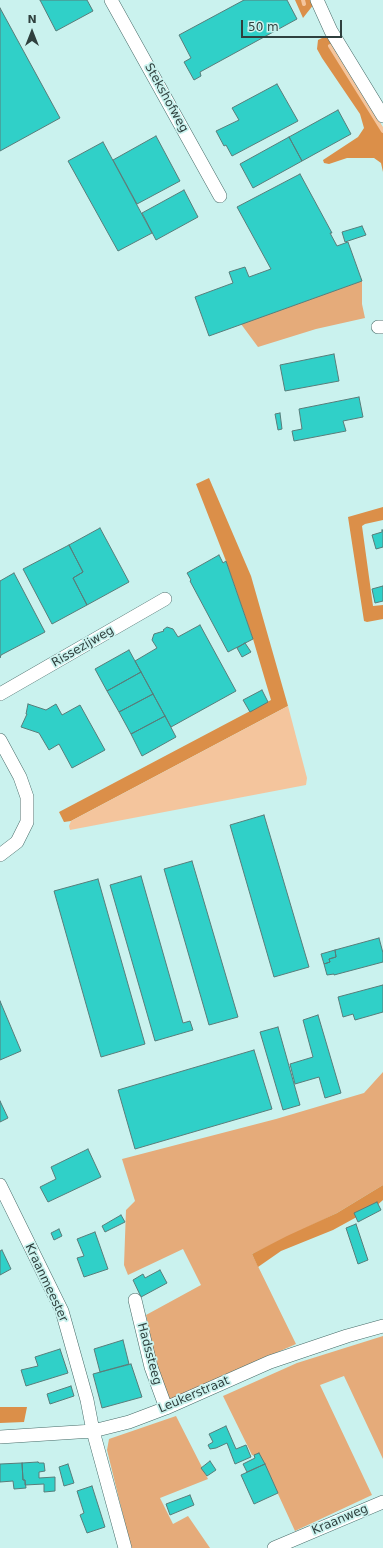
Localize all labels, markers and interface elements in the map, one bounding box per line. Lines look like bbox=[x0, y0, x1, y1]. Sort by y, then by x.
north arrow bbox=[12, 12, 52, 52]
scale bar bbox=[243, 12, 344, 38]
text: N bbox=[27, 13, 37, 26]
text: 50 m bbox=[248, 20, 279, 34]
street label: Stekshofweg bbox=[141, 61, 191, 135]
street label: Rissezijweg bbox=[49, 623, 117, 671]
street label: Kraanmeester bbox=[22, 1242, 70, 1324]
street label: Hadssteeg bbox=[134, 1321, 164, 1387]
street label: Leukerstraat bbox=[156, 1374, 232, 1416]
street label: Kraanweg bbox=[310, 1502, 370, 1538]

